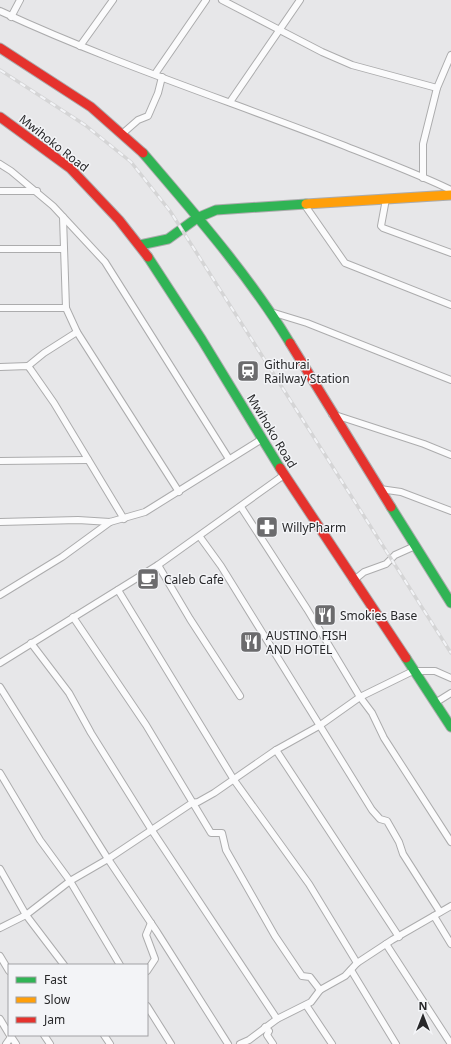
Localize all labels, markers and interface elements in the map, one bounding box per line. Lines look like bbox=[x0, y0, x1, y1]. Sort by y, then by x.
street label: Mwihoko Road bbox=[16, 111, 92, 175]
place label: Githurai Railway Station bbox=[264, 356, 350, 387]
station icon: Githurai Railway Station bbox=[235, 358, 261, 384]
street label: Mwihoko Road bbox=[243, 391, 301, 471]
pharmacy icon: WillyPharm bbox=[254, 514, 280, 540]
place label: WillyPharm bbox=[282, 519, 346, 536]
cafe icon: Caleb Cafe bbox=[135, 566, 161, 592]
place label: Caleb Cafe bbox=[164, 571, 224, 588]
restaurant icon: Smokies Base bbox=[312, 602, 338, 628]
place label: Smokies Base bbox=[340, 607, 417, 624]
place label: AUSTINO FISH AND HOTEL bbox=[266, 627, 347, 658]
restaurant icon: AUSTINO FISH AND HOTEL bbox=[238, 629, 264, 655]
legend bbox=[8, 964, 148, 1036]
text: Fast bbox=[44, 971, 68, 988]
text: Slow bbox=[44, 991, 71, 1008]
north arrow bbox=[403, 996, 443, 1036]
text: N bbox=[419, 998, 427, 1013]
text: Jam bbox=[43, 1011, 65, 1028]

